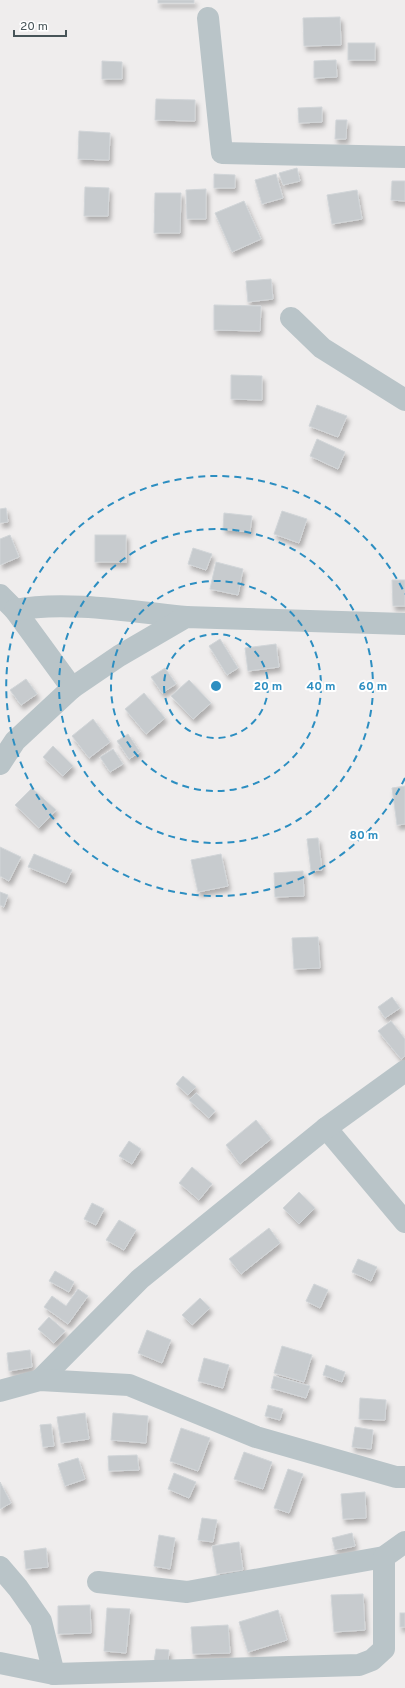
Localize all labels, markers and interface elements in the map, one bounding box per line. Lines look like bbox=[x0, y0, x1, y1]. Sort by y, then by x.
scale bar bbox=[14, 12, 66, 38]
text: 20 m bbox=[20, 19, 48, 35]
centre of rings bbox=[209, 679, 223, 693]
text: 20 m bbox=[254, 679, 282, 695]
text: 40 m bbox=[306, 679, 336, 695]
text: 60 m bbox=[359, 679, 387, 695]
text: 80 m bbox=[350, 828, 378, 844]

